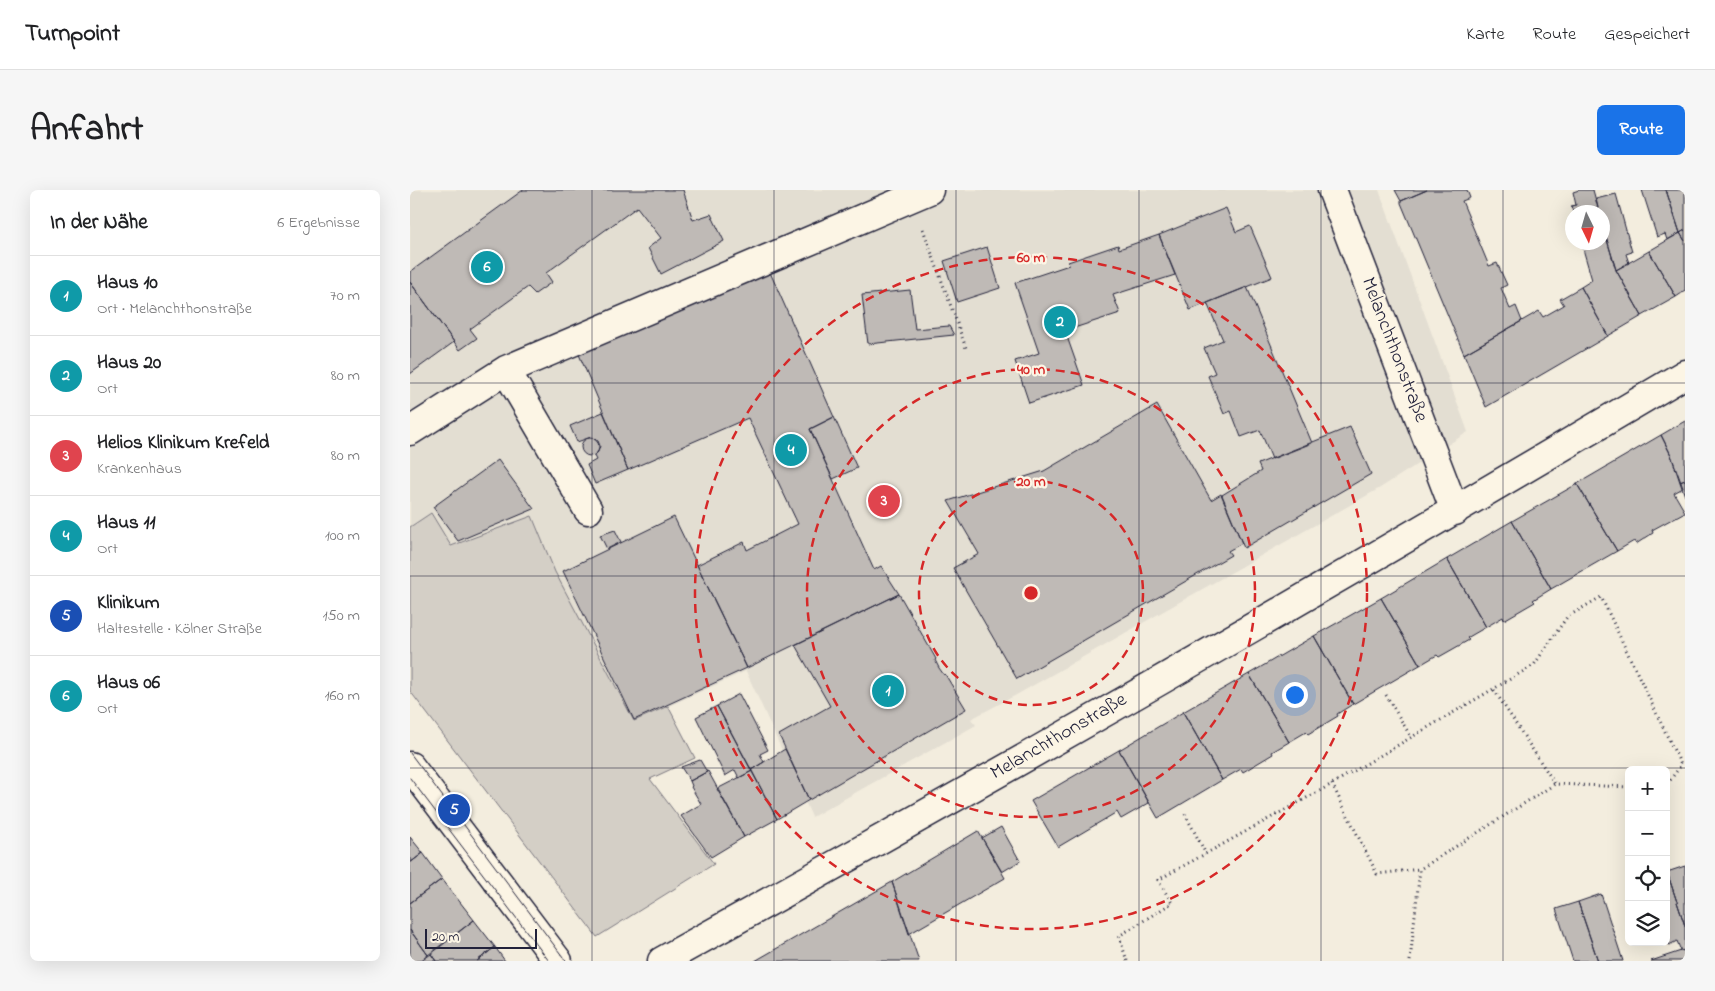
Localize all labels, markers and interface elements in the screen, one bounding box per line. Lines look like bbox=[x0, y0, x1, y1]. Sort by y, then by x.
text: Turnpoint bbox=[25, 17, 120, 52]
text: Karte bbox=[1466, 22, 1504, 48]
text: Route bbox=[1532, 22, 1576, 48]
text: Gespeichert bbox=[1604, 22, 1690, 48]
text: Anfahrt bbox=[30, 105, 143, 156]
button: Route bbox=[1597, 105, 1685, 155]
north arrow bbox=[1565, 205, 1610, 250]
text: In der Nähe bbox=[50, 208, 148, 238]
text: 6 Ergebnisse bbox=[277, 211, 360, 235]
text: 60 m bbox=[1016, 247, 1046, 269]
pin: 6 bbox=[471, 248, 503, 286]
text: Haus 10 bbox=[97, 270, 158, 297]
street label: Melanchthonstraße bbox=[1353, 273, 1435, 427]
text: 1 bbox=[63, 284, 69, 308]
text: 70 m bbox=[330, 284, 360, 308]
text: Ort · Melanchthonstraße bbox=[97, 297, 252, 321]
pin: 2 bbox=[1044, 303, 1076, 341]
text: Haus 20 bbox=[97, 350, 161, 377]
text: 40 m bbox=[1016, 359, 1045, 381]
text: 2 bbox=[62, 364, 70, 388]
text: 80 m bbox=[331, 364, 360, 388]
text: Ort bbox=[97, 377, 118, 401]
text: Helios Klinikum Krefeld bbox=[97, 430, 270, 457]
pin: 4 bbox=[775, 431, 807, 469]
text: 3 bbox=[63, 444, 69, 468]
text: 80 m bbox=[331, 444, 360, 468]
text: Krankenhaus bbox=[97, 457, 182, 481]
text: 20 m bbox=[1015, 471, 1046, 493]
pin: 3 bbox=[868, 482, 900, 520]
text: Haus 11 bbox=[97, 510, 156, 537]
text: 4 bbox=[63, 524, 69, 548]
text: 100 m bbox=[325, 524, 360, 548]
text: Ort bbox=[97, 537, 118, 561]
centre of rings bbox=[1022, 584, 1040, 602]
text: Klinikum bbox=[97, 590, 160, 617]
text: 5 bbox=[61, 604, 71, 628]
text: 150 m bbox=[322, 604, 360, 628]
text: Haltestelle · Kölner Straße bbox=[97, 617, 262, 641]
text: Haus 06 bbox=[97, 670, 160, 697]
pin: 1 bbox=[872, 672, 904, 710]
your location bbox=[1282, 682, 1308, 708]
text: 6 bbox=[62, 684, 70, 708]
text: 160 m bbox=[325, 684, 360, 708]
street label: Melanchthonstraße bbox=[985, 686, 1133, 788]
text: Ort bbox=[97, 697, 118, 721]
map controls bbox=[1625, 766, 1670, 946]
button: + bbox=[1625, 766, 1670, 811]
pin: 5 bbox=[438, 791, 470, 829]
button: − bbox=[1625, 811, 1670, 856]
button: locate bbox=[1625, 856, 1670, 901]
button: layers bbox=[1625, 901, 1670, 946]
scale bar bbox=[425, 926, 538, 949]
text: 20 m bbox=[432, 927, 459, 948]

